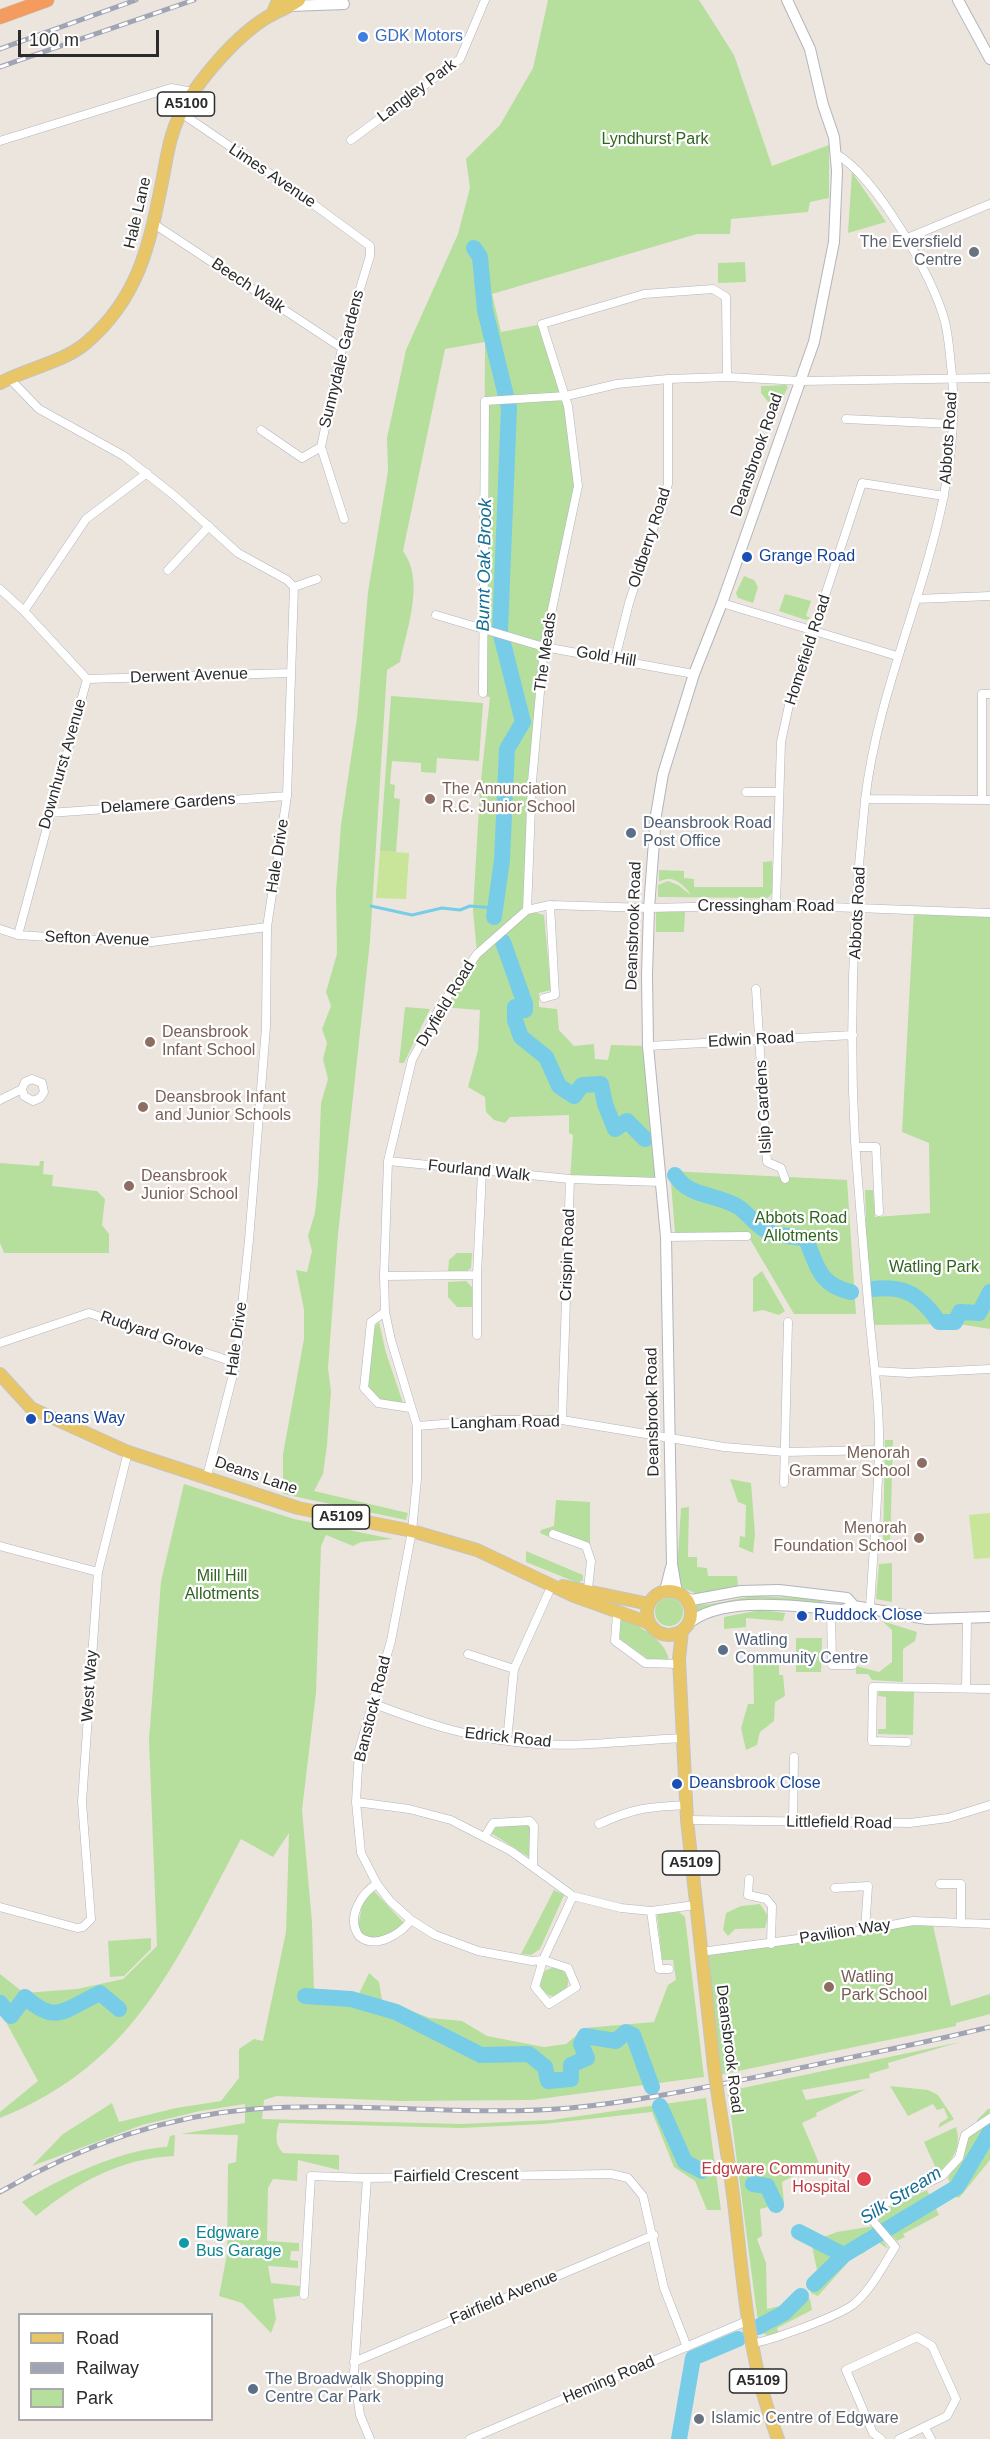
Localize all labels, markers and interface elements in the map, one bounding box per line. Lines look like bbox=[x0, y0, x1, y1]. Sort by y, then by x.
scale bar bbox=[21, 18, 162, 56]
place label: GDK Motors bbox=[375, 27, 463, 47]
text: 100 m bbox=[29, 30, 79, 50]
marker: GDK Motors bbox=[356, 30, 370, 44]
street label: Langley Park bbox=[374, 55, 460, 127]
road number: A5100 bbox=[158, 92, 214, 116]
park label: Lyndhurst Park bbox=[601, 130, 709, 150]
street label: Limes Avenue bbox=[225, 140, 319, 212]
street label: Hale Lane bbox=[120, 175, 156, 251]
place label: The Eversfield Centre bbox=[860, 233, 962, 271]
marker: The Eversfield Centre bbox=[967, 245, 981, 259]
street label: Beech Walk bbox=[207, 254, 289, 318]
street label: Sunnydale Gardens bbox=[316, 288, 368, 430]
street label: Deansbrook Road bbox=[727, 391, 787, 519]
street label: Abbots Road bbox=[936, 391, 962, 485]
street label: Oldberry Road bbox=[625, 486, 675, 590]
water label: Burnt Oak Brook bbox=[473, 498, 497, 632]
place label: Grange Road bbox=[759, 547, 855, 567]
marker: Grange Road bbox=[740, 550, 754, 564]
street label: Homefield Road bbox=[781, 592, 835, 708]
street label: The Meads bbox=[531, 611, 561, 693]
street label: Gold Hill bbox=[575, 643, 637, 671]
street label: Derwent Avenue bbox=[130, 664, 248, 688]
street label: Downhurst Avenue bbox=[35, 697, 91, 831]
place label: The Annunciation R.C. Junior School bbox=[442, 780, 575, 818]
street label: Delamere Gardens bbox=[100, 790, 236, 818]
marker: The Annunciation R.C. Junior School bbox=[423, 792, 437, 806]
place label: Deansbrook Road Post Office bbox=[643, 814, 772, 852]
street label: Hale Drive bbox=[263, 818, 293, 894]
marker: Deansbrook Road Post Office bbox=[624, 826, 638, 840]
street label: Deansbrook Road bbox=[622, 861, 646, 991]
street label: Abbots Road bbox=[846, 866, 870, 960]
street label: Cressingham Road bbox=[698, 897, 834, 917]
street label: Sefton Avenue bbox=[44, 928, 150, 950]
street label: Dryfield Road bbox=[413, 958, 479, 1050]
place label: Deansbrook Infant School bbox=[162, 1023, 255, 1061]
street label: Edwin Road bbox=[707, 1028, 795, 1052]
marker: Deansbrook Infant School bbox=[143, 1035, 157, 1049]
street label: Islip Gardens bbox=[752, 1059, 776, 1155]
place label: Deansbrook Infant and Junior Schools bbox=[155, 1088, 291, 1126]
marker: Deansbrook Infant and Junior Schools bbox=[136, 1100, 150, 1114]
street label: Fourland Walk bbox=[427, 1156, 531, 1186]
place label: Deansbrook Junior School bbox=[141, 1167, 238, 1205]
marker: Deansbrook Junior School bbox=[122, 1179, 136, 1193]
street label: Crispin Road bbox=[557, 1208, 579, 1302]
park label: Abbots Road Allotments bbox=[755, 1209, 847, 1247]
park label: Watling Park bbox=[889, 1258, 979, 1278]
street label: Hale Drive bbox=[222, 1301, 252, 1377]
street label: Rudyard Grove bbox=[98, 1307, 206, 1361]
street label: Deansbrook Road bbox=[642, 1347, 664, 1477]
place label: Deans Way bbox=[43, 1409, 125, 1429]
marker: Deans Way bbox=[24, 1412, 38, 1426]
street label: Langham Road bbox=[450, 1412, 560, 1434]
place label: Menorah Grammar School bbox=[789, 1444, 910, 1482]
street label: Deans Lane bbox=[212, 1453, 300, 1499]
marker: Menorah Grammar School bbox=[915, 1456, 929, 1470]
road number: A5109 bbox=[312, 1505, 370, 1529]
place label: Menorah Foundation School bbox=[774, 1519, 907, 1557]
marker: Menorah Foundation School bbox=[912, 1531, 926, 1545]
park label: Mill Hill Allotments bbox=[185, 1567, 259, 1605]
place label: Ruddock Close bbox=[814, 1606, 922, 1626]
marker: Ruddock Close bbox=[795, 1609, 809, 1623]
place label: Watling Community Centre bbox=[735, 1631, 868, 1669]
marker: Watling Community Centre bbox=[716, 1643, 730, 1657]
street label: West Way bbox=[78, 1649, 102, 1723]
street label: Banstock Road bbox=[351, 1654, 395, 1764]
street label: Edrick Road bbox=[464, 1724, 552, 1752]
place label: Deansbrook Close bbox=[689, 1774, 821, 1794]
marker: Deansbrook Close bbox=[670, 1777, 684, 1791]
street label: Littlefield Road bbox=[786, 1812, 892, 1834]
road number: A5109 bbox=[662, 1851, 720, 1875]
street label: Pavilion Way bbox=[798, 1915, 892, 1949]
place label: Watling Park School bbox=[841, 1968, 927, 2006]
marker: Watling Park School bbox=[822, 1980, 836, 1994]
street label: Deansbrook Road bbox=[712, 1984, 746, 2114]
place label: Edgware Community Hospital bbox=[702, 2160, 850, 2198]
water label: Silk Stream bbox=[856, 2162, 946, 2230]
street label: Fairfield Crescent bbox=[393, 2165, 519, 2187]
marker: Edgware Community Hospital bbox=[855, 2170, 873, 2188]
place label: Edgware Bus Garage bbox=[196, 2224, 281, 2262]
marker: Edgware Bus Garage bbox=[177, 2236, 191, 2250]
street label: Fairfield Avenue bbox=[447, 2267, 561, 2329]
legend bbox=[18, 2313, 213, 2421]
text: Road bbox=[76, 2328, 119, 2348]
street label: Heming Road bbox=[560, 2352, 658, 2408]
text: Railway bbox=[76, 2358, 139, 2378]
road number: A5109 bbox=[730, 2369, 786, 2393]
place label: The Broadwalk Shopping Centre Car Park bbox=[265, 2370, 444, 2408]
marker: The Broadwalk Shopping Centre Car Park bbox=[246, 2382, 260, 2396]
text: Park bbox=[76, 2388, 113, 2408]
place label: Islamic Centre of Edgware bbox=[711, 2409, 899, 2429]
marker: Islamic Centre of Edgware bbox=[692, 2412, 706, 2426]

